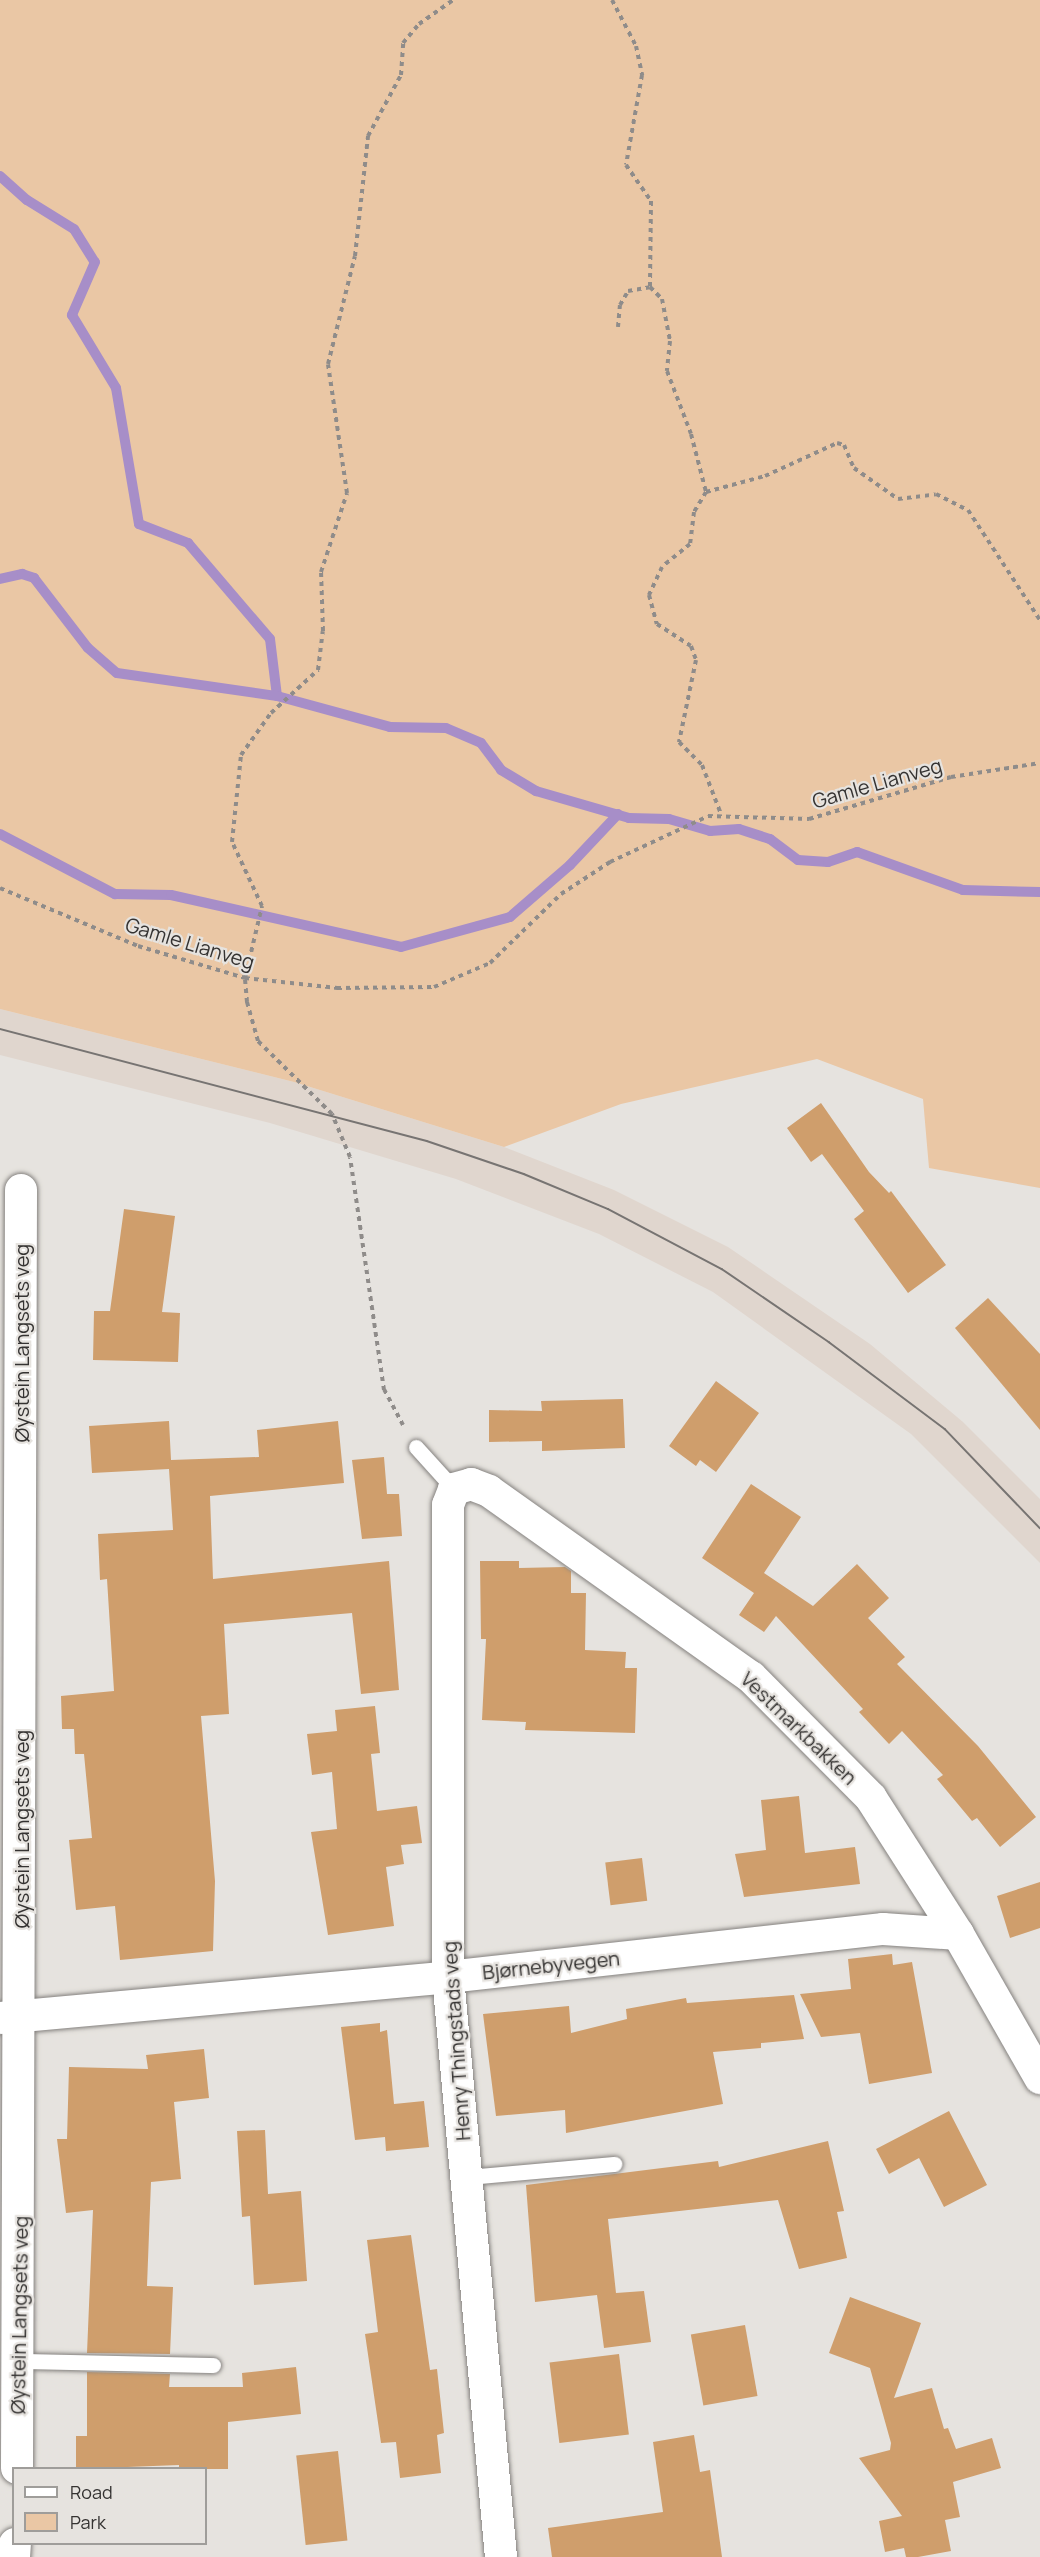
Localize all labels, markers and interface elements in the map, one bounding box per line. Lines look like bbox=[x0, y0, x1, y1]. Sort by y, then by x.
street label: Gamle Lianveg bbox=[809, 753, 945, 813]
street label: Gamle Lianveg bbox=[123, 912, 257, 974]
street label: Øystein Langsets veg bbox=[9, 1244, 33, 1442]
street label: Vestmarkbakken bbox=[736, 1667, 862, 1789]
street label: Øystein Langsets veg bbox=[9, 1730, 33, 1928]
street label: Henry Thingstads veg bbox=[437, 1940, 475, 2142]
street label: Bjørnebyvegen bbox=[481, 1946, 621, 1984]
street label: Øystein Langsets veg bbox=[5, 2216, 33, 2414]
legend bbox=[12, 2467, 207, 2545]
text: Road bbox=[70, 2480, 113, 2504]
text: Park bbox=[70, 2510, 106, 2534]

